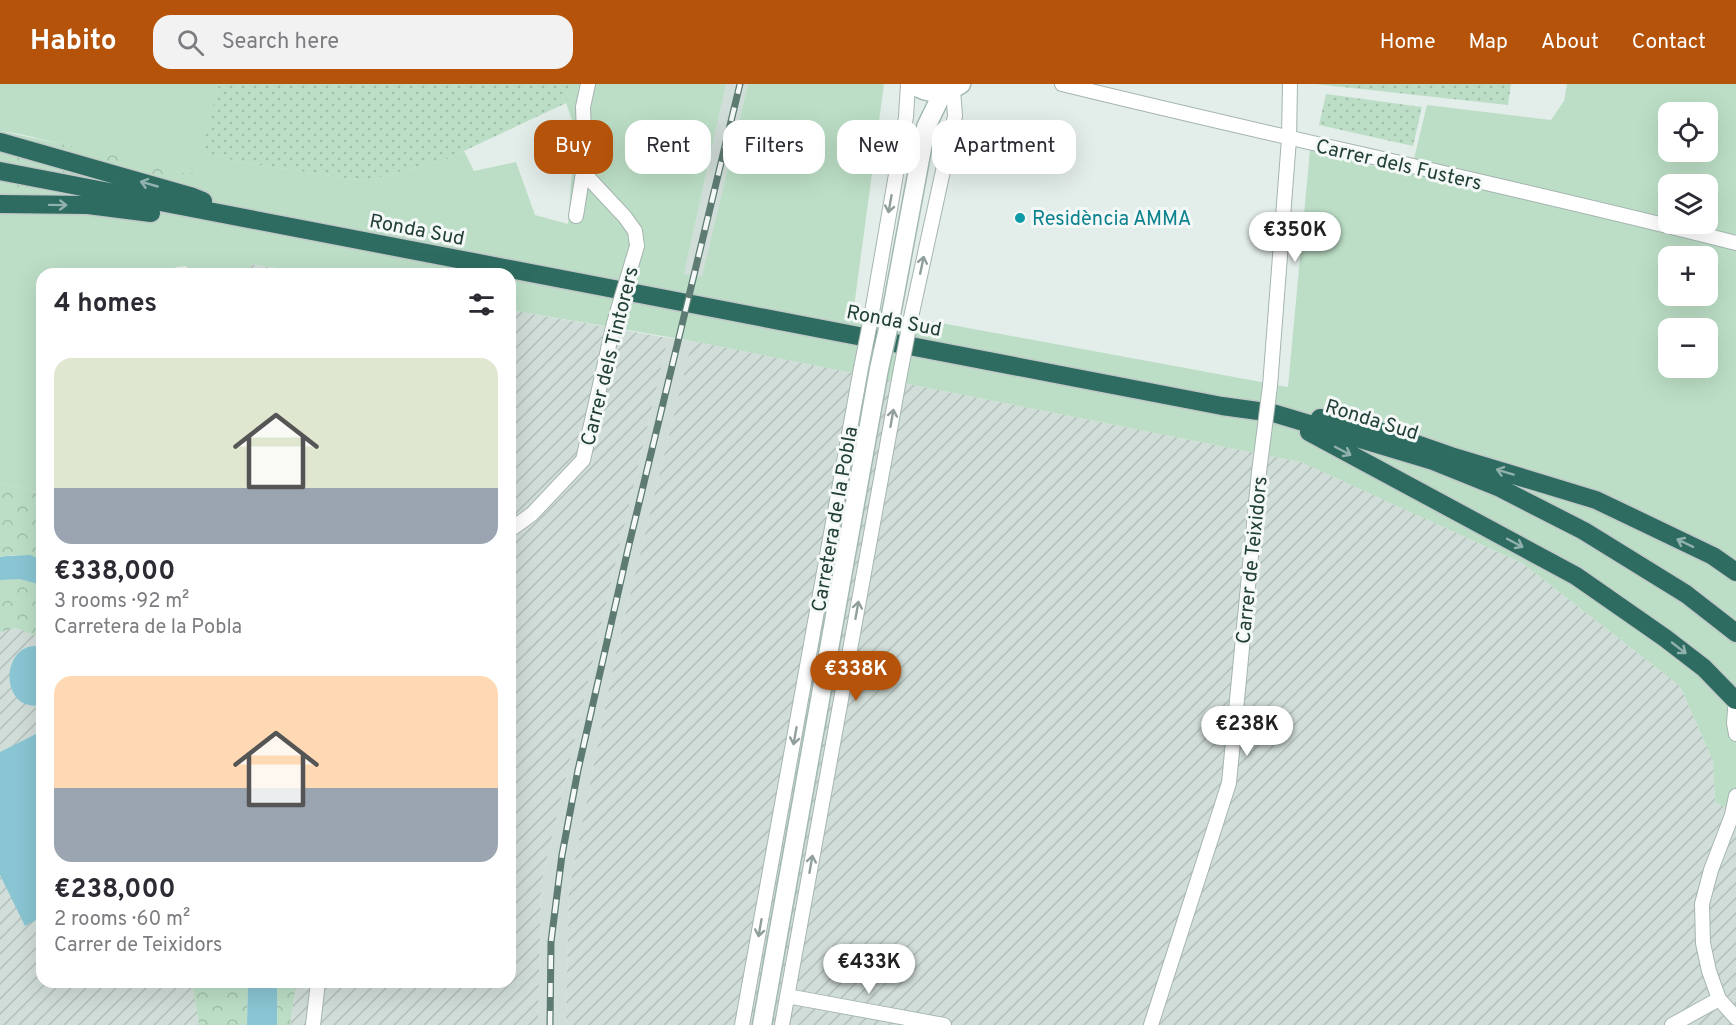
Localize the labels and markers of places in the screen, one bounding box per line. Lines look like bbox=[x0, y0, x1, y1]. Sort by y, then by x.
place label: Residència AMMA bbox=[1032, 207, 1191, 233]
marker: Residència AMMA bbox=[1013, 211, 1027, 225]
pin: €350K bbox=[1253, 212, 1337, 263]
pin: €338K bbox=[814, 651, 898, 702]
pin: €238K bbox=[1205, 706, 1289, 757]
pin: €433K bbox=[827, 944, 911, 995]

